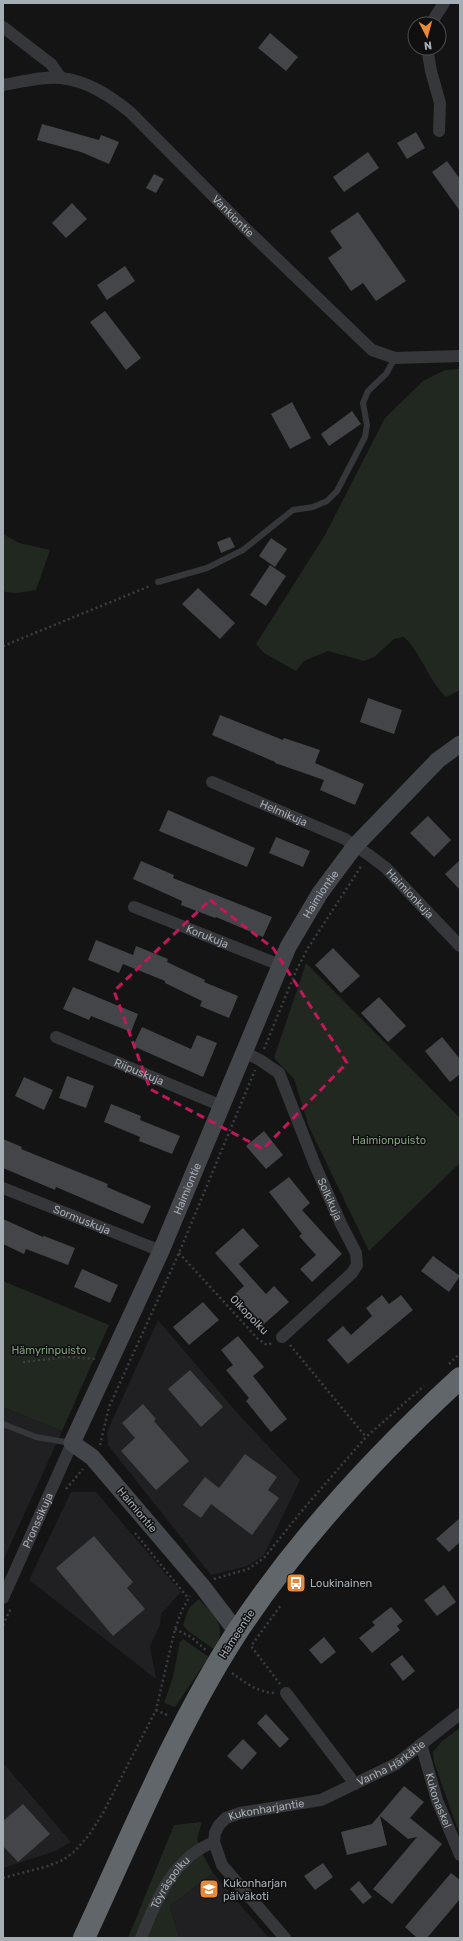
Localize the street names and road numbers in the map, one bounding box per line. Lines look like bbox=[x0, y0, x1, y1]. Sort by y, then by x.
street label: Vankiontie bbox=[210, 192, 257, 240]
street label: Helmikuja bbox=[258, 797, 309, 829]
street label: Haimionkuja bbox=[384, 866, 437, 921]
street label: Haimiontie bbox=[300, 867, 341, 921]
street label: Korukuja bbox=[184, 922, 231, 950]
street label: Riipuskuja bbox=[112, 1055, 166, 1088]
street label: Haimiontie bbox=[170, 1161, 204, 1217]
street label: Solkikuja bbox=[315, 1176, 345, 1223]
street label: Sormuskuja bbox=[51, 1202, 113, 1237]
street label: Oikopolku bbox=[227, 1293, 271, 1337]
street label: Haimiontie bbox=[114, 1485, 160, 1535]
street label: Pronssikuja bbox=[20, 1491, 56, 1550]
street label: Hämeentie bbox=[216, 1607, 258, 1661]
street label: Vanha Härkätie bbox=[355, 1737, 428, 1788]
street label: Kukonaskel bbox=[423, 1771, 454, 1830]
street label: Kukonharjantie bbox=[226, 1796, 305, 1823]
street label: Töyräspolku bbox=[148, 1853, 192, 1911]

